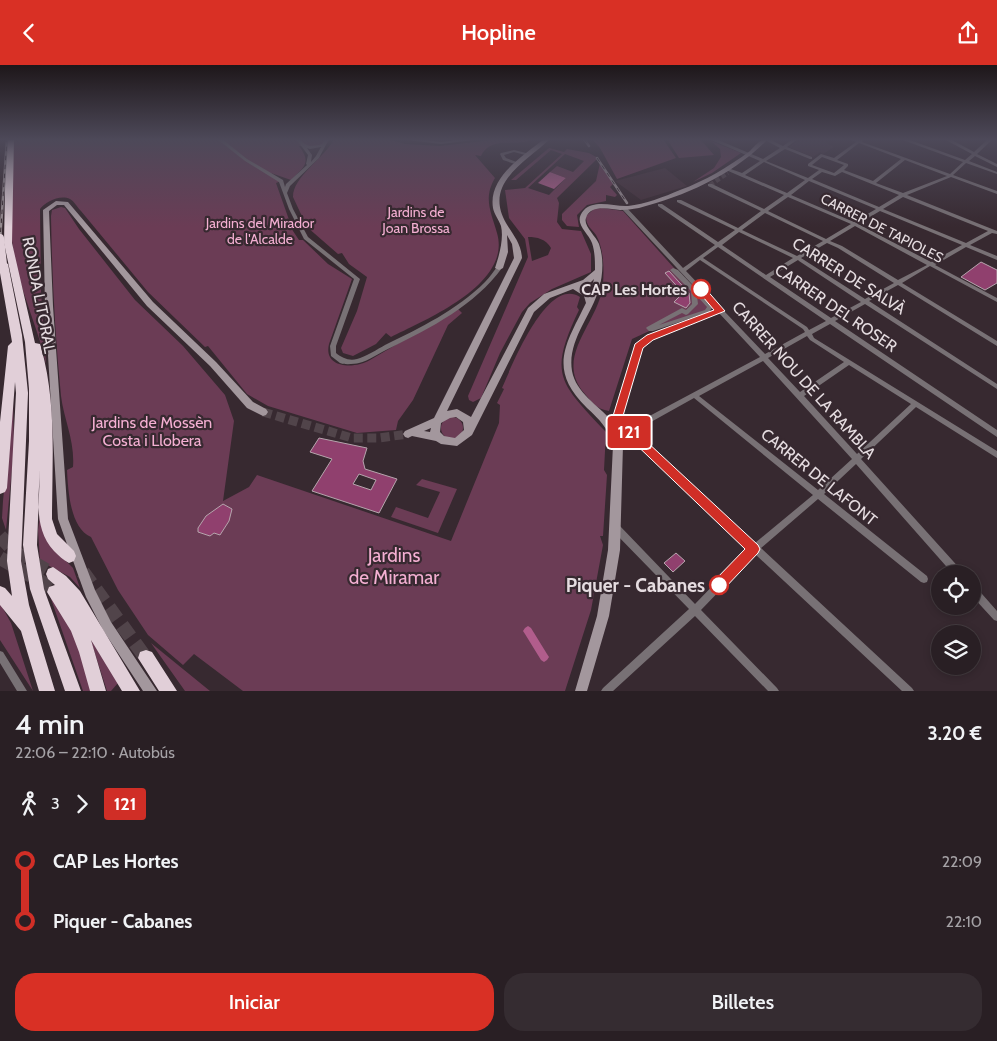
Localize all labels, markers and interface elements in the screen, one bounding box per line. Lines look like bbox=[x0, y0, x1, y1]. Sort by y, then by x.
icon: back bbox=[15, 19, 43, 47]
text: Hopline bbox=[461, 19, 536, 46]
icon: share bbox=[954, 19, 982, 47]
street label: CARRER DE TAPIOLES bbox=[818, 189, 946, 267]
park label: Jardins de Joan Brossa bbox=[381, 203, 450, 237]
park label: Jardins del Mirador de l'Alcalde bbox=[205, 214, 315, 248]
street label: CARRER DE SALVÀ bbox=[789, 234, 909, 318]
street label: RONDA LITORAL bbox=[18, 235, 60, 355]
street label: CARRER DEL ROSER bbox=[771, 260, 901, 356]
marker: CAP Les Hortes bbox=[691, 279, 711, 299]
place label: CAP Les Hortes bbox=[581, 280, 687, 299]
street label: CARRER NOU DE LA RAMBLA bbox=[728, 297, 880, 463]
park label: Jardins de Mossèn Costa i Llobera bbox=[91, 413, 212, 450]
line badge: 121 bbox=[600, 416, 658, 448]
text: 121 bbox=[618, 421, 640, 443]
street label: CARRER DE LAFONT bbox=[757, 424, 881, 530]
park label: Jardins de Miramar bbox=[349, 544, 439, 589]
map controls bbox=[931, 565, 981, 675]
button: locate bbox=[931, 565, 981, 615]
place label: Piquer - Cabanes bbox=[566, 574, 705, 597]
marker: Piquer - Cabanes bbox=[709, 575, 729, 595]
button: layers bbox=[931, 625, 981, 675]
text: 4 min bbox=[15, 707, 85, 741]
text: 3.20 € bbox=[928, 722, 982, 745]
text: 22:06 – 22:10 · Autobús bbox=[15, 743, 175, 762]
icon: walk bbox=[15, 790, 43, 818]
icon: forward bbox=[68, 790, 96, 818]
text: 121 bbox=[114, 793, 136, 815]
text: 3 bbox=[51, 794, 60, 813]
text: CAP Les Hortes bbox=[53, 850, 179, 873]
text: 22:09 bbox=[942, 852, 982, 871]
text: Piquer - Cabanes bbox=[53, 910, 192, 933]
text: 22:10 bbox=[946, 912, 982, 931]
button: Iniciar bbox=[15, 973, 494, 1031]
button: Billetes bbox=[504, 973, 982, 1031]

